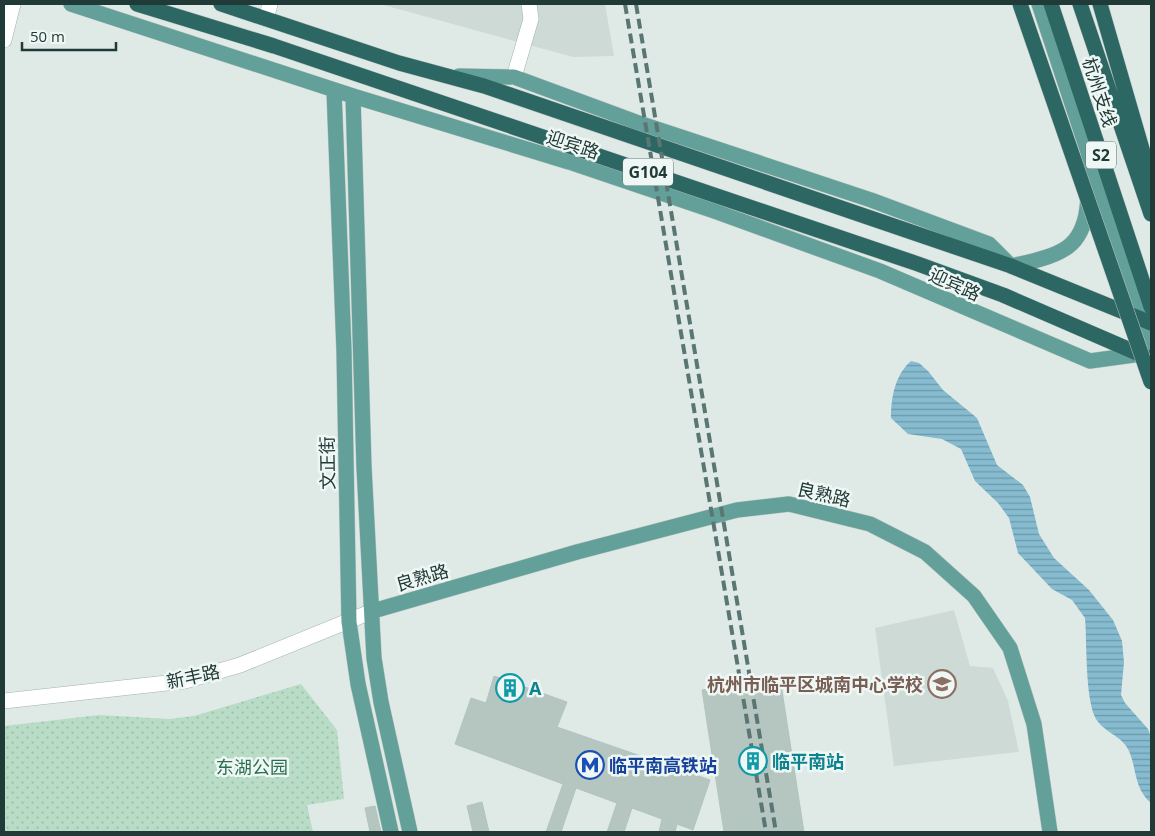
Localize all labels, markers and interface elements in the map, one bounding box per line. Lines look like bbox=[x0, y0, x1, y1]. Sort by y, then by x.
scale bar bbox=[22, 20, 116, 52]
text: 50 m bbox=[30, 26, 65, 46]
street label: 杭州支线 bbox=[1077, 54, 1123, 130]
street label: 迎宾路 bbox=[544, 124, 602, 164]
road number: S2 bbox=[1086, 142, 1116, 168]
road number: G104 bbox=[623, 158, 673, 186]
street label: 迎宾路 bbox=[925, 262, 985, 306]
street label: 文正街 bbox=[315, 436, 339, 490]
street label: 良熟路 bbox=[795, 476, 853, 512]
street label: 良熟路 bbox=[393, 558, 451, 596]
street label: 新丰路 bbox=[164, 659, 222, 693]
school or university icon: 杭州市临平区城南中心学校 bbox=[927, 669, 957, 699]
place label: 杭州市临平区城南中心学校 bbox=[707, 672, 923, 696]
building icon: A bbox=[495, 673, 525, 703]
place label: A bbox=[529, 676, 542, 700]
building icon: 临平南站 bbox=[738, 746, 768, 776]
place label: 临平南站 bbox=[772, 749, 844, 773]
metro station icon: 临平南高铁站 bbox=[575, 750, 605, 780]
place label: 临平南高铁站 bbox=[609, 753, 717, 777]
park label: 东湖公园 bbox=[216, 755, 288, 779]

